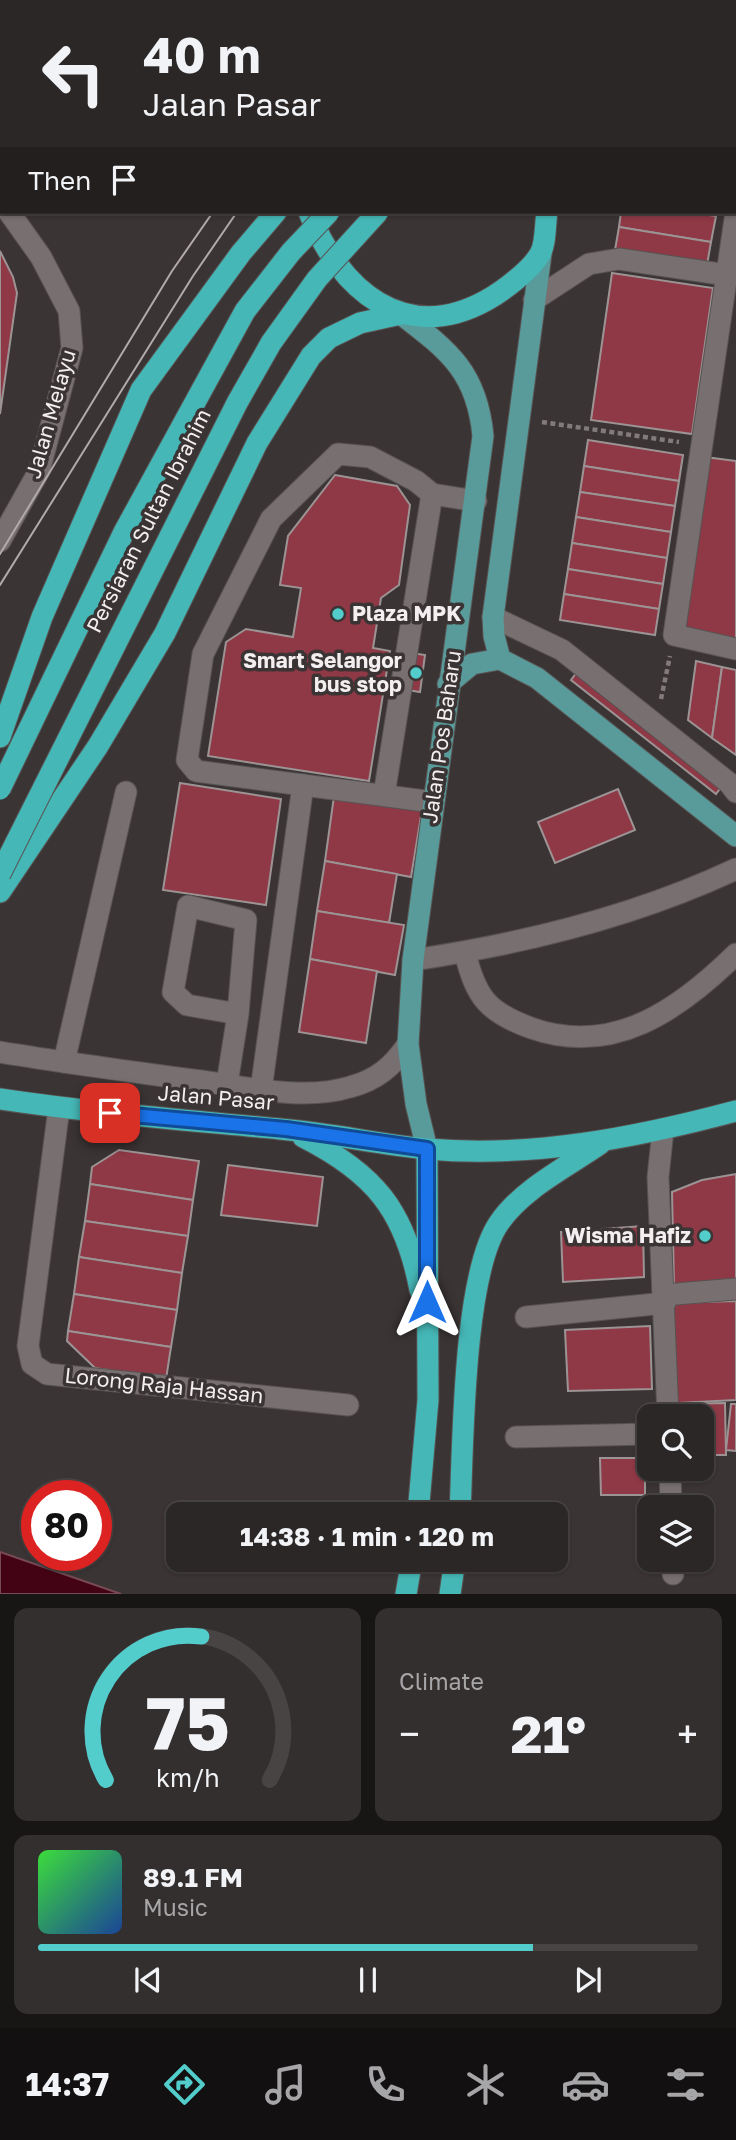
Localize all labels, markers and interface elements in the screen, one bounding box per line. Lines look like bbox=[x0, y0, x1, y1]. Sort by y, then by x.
text: 40 m bbox=[143, 25, 261, 84]
icon: left bbox=[28, 28, 119, 119]
text: Jalan Pasar bbox=[143, 85, 321, 123]
icon: arrive bbox=[105, 161, 143, 199]
text: Then bbox=[28, 165, 91, 196]
street label: Jalan Melayu bbox=[19, 346, 81, 481]
street label: Persiaran Sultan Ibrahim bbox=[80, 404, 216, 637]
place label: Plaza MPK bbox=[352, 600, 461, 626]
marker: Plaza MPK bbox=[330, 606, 346, 622]
place label: Smart Selangor bus stop bbox=[243, 647, 402, 697]
street label: Jalan Pos Baharu bbox=[416, 649, 466, 825]
marker: Smart Selangor bus stop bbox=[408, 665, 424, 681]
street label: Jalan Pasar bbox=[157, 1079, 275, 1115]
pin bbox=[80, 1083, 140, 1143]
icon: arrive bbox=[91, 1094, 129, 1132]
place label: Wisma Hafiz bbox=[564, 1222, 691, 1248]
marker: Wisma Hafiz bbox=[697, 1228, 713, 1244]
position arrow bbox=[390, 1265, 464, 1339]
street label: Lorong Raja Hassan bbox=[64, 1362, 265, 1408]
map controls bbox=[637, 1404, 714, 1572]
button: search bbox=[637, 1404, 714, 1481]
speed limit sign: 80 bbox=[21, 1480, 112, 1571]
button: layers bbox=[637, 1495, 714, 1572]
text: 14:38 · 1 min · 120 m bbox=[240, 1521, 494, 1552]
text: Climate bbox=[399, 1667, 484, 1695]
text: 75 bbox=[145, 1680, 230, 1767]
text: 21° bbox=[511, 1702, 586, 1764]
text: − bbox=[399, 1711, 420, 1756]
text: + bbox=[677, 1711, 698, 1756]
text: km/h bbox=[156, 1762, 219, 1793]
text: 89.1 FM bbox=[143, 1862, 243, 1893]
text: Music bbox=[143, 1893, 208, 1921]
icon: previous bbox=[129, 1961, 167, 1999]
icon: pause bbox=[349, 1961, 387, 1999]
icon: next bbox=[569, 1961, 607, 1999]
icon: directions bbox=[160, 2060, 209, 2109]
icon: music bbox=[261, 2060, 310, 2109]
icon: phone bbox=[361, 2060, 410, 2109]
icon: climate bbox=[461, 2060, 510, 2109]
icon: car bbox=[561, 2060, 610, 2109]
icon: filters bbox=[661, 2060, 710, 2109]
text: 14:37 bbox=[26, 2065, 109, 2103]

